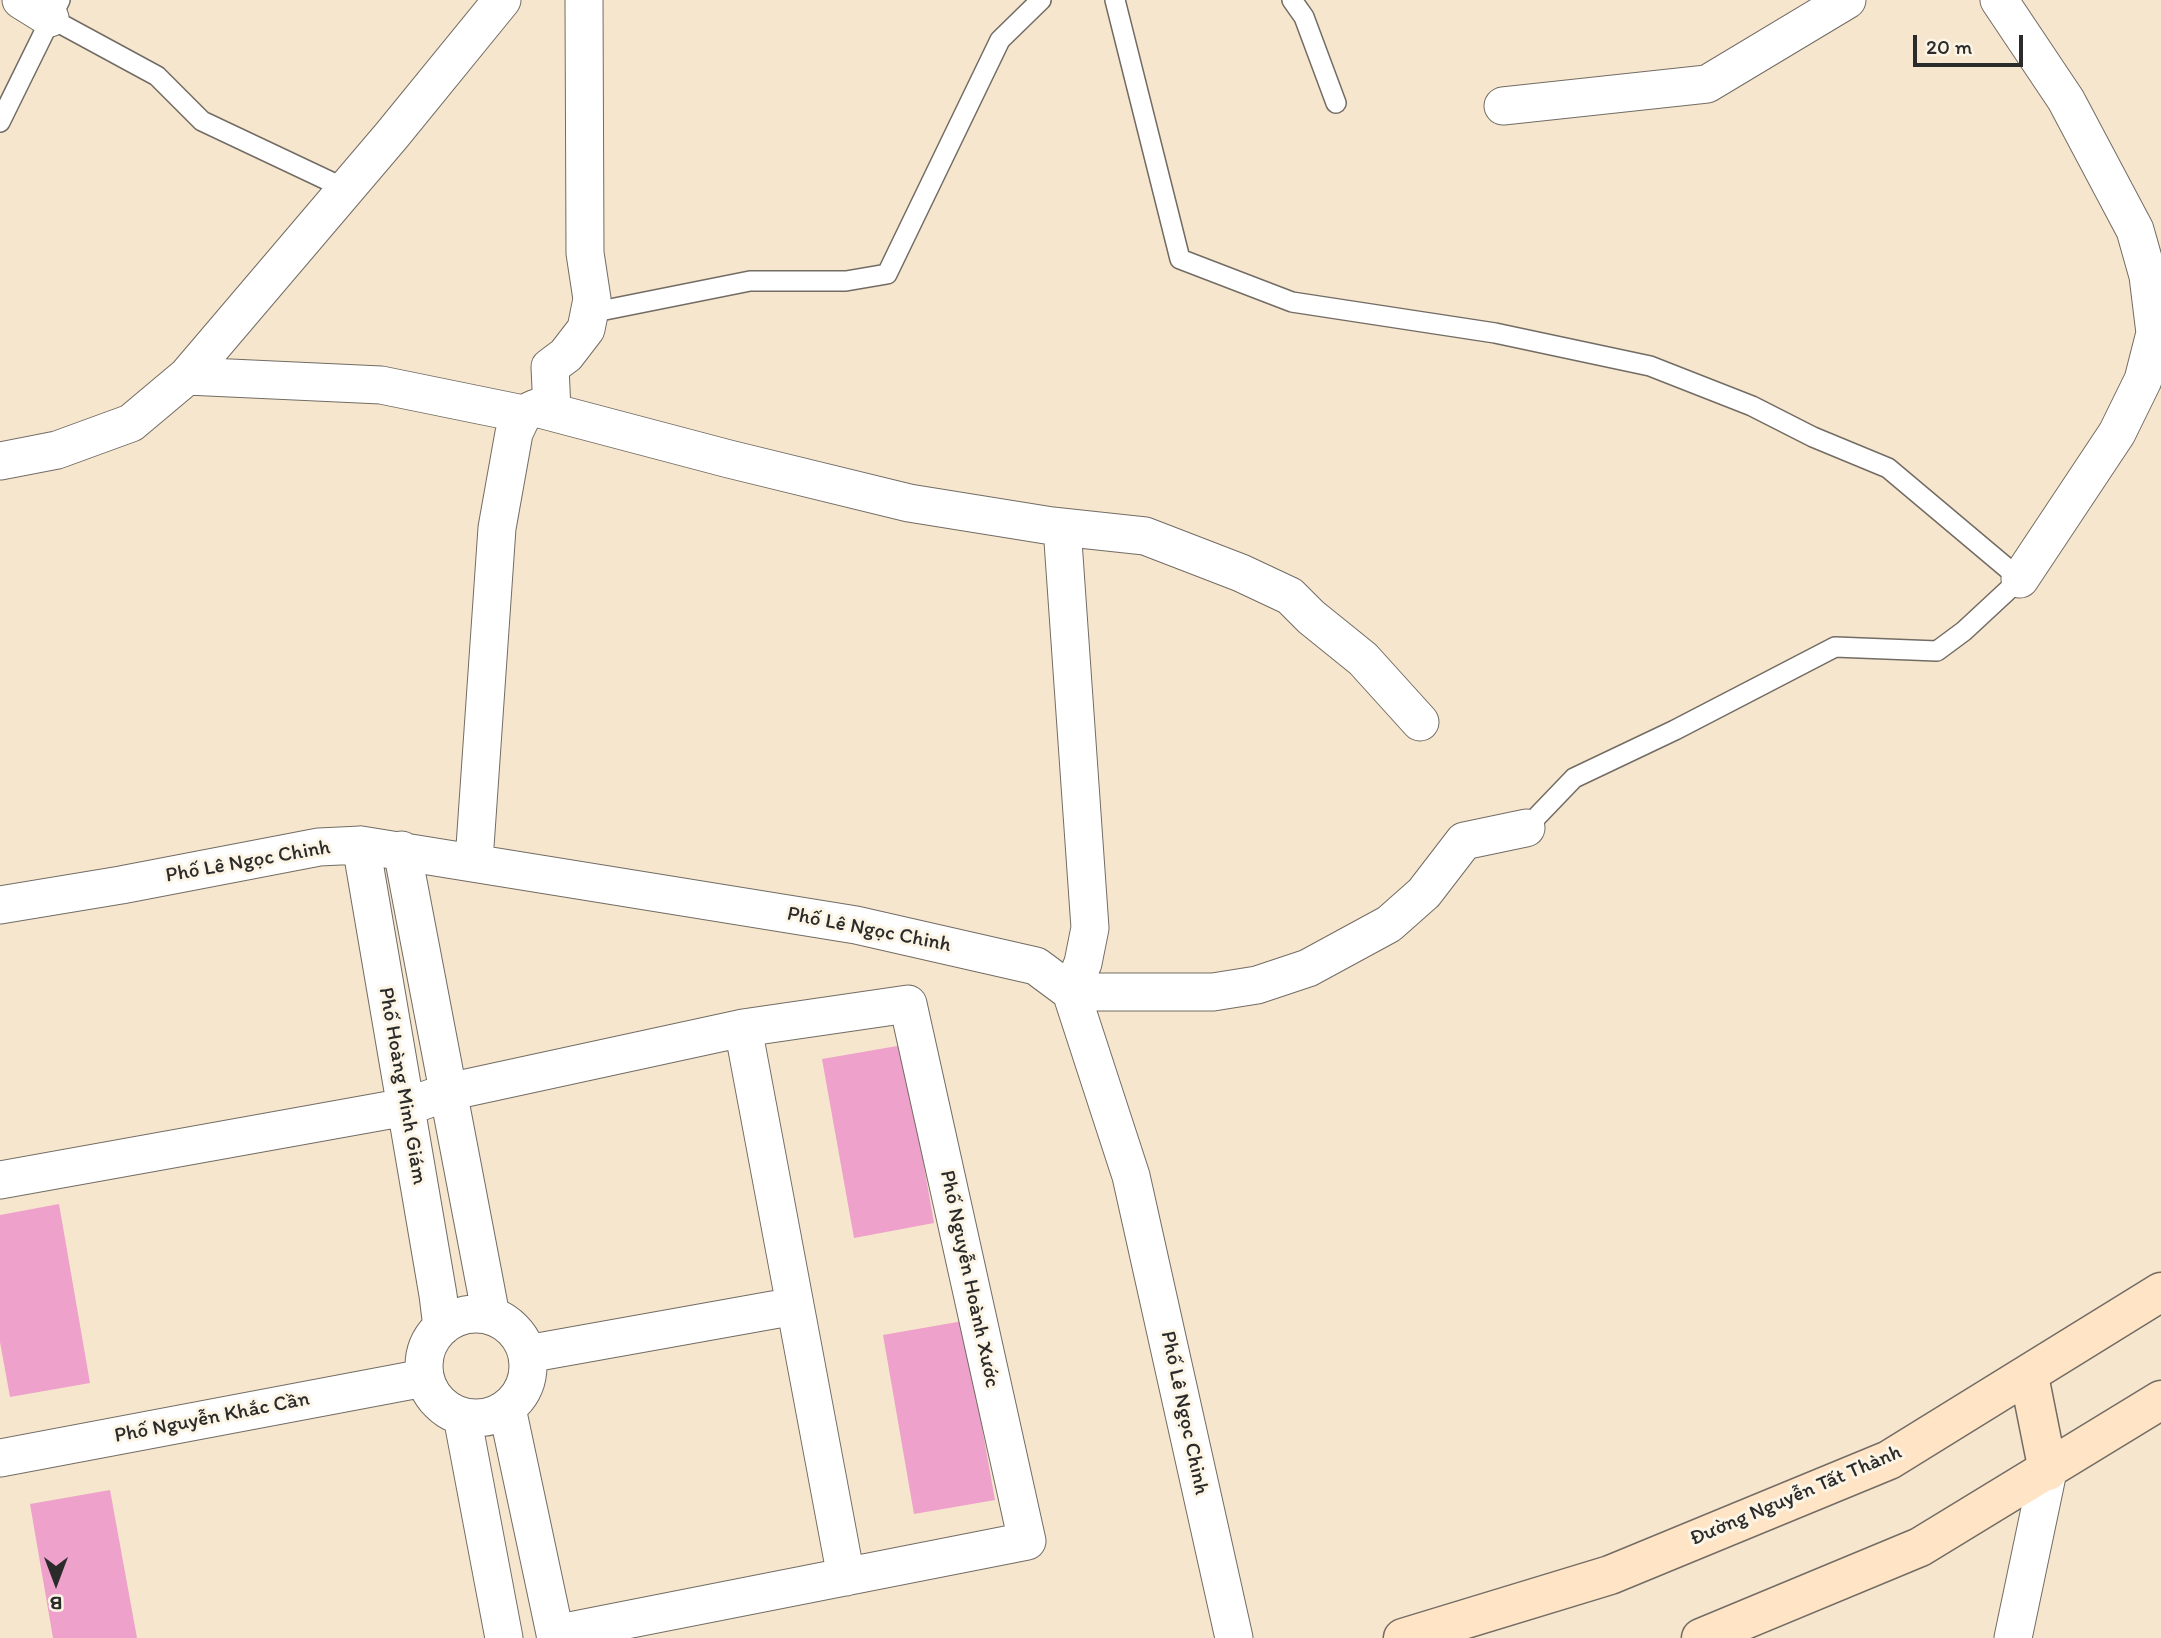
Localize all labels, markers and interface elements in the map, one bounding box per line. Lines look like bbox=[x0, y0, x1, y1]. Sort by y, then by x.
scale bar bbox=[1916, 21, 2026, 65]
text: 20 m bbox=[1926, 34, 1972, 59]
street label: Phố Lê Ngọc Chinh bbox=[164, 835, 332, 889]
street label: Phố Lê Ngọc Chinh bbox=[785, 902, 953, 958]
street label: Phố Hoàng Minh Giám bbox=[372, 985, 432, 1187]
street label: Phố Nguyễn Hoành Xước bbox=[934, 1168, 1004, 1390]
street label: Phố Lê Ngọc Chinh bbox=[1154, 1329, 1214, 1497]
street label: Phố Nguyễn Khắc Cần bbox=[112, 1387, 312, 1449]
street label: Đường Nguyễn Tất Thành bbox=[1686, 1440, 1906, 1552]
north arrow bbox=[21, 1547, 91, 1617]
text: B bbox=[50, 1592, 62, 1615]

